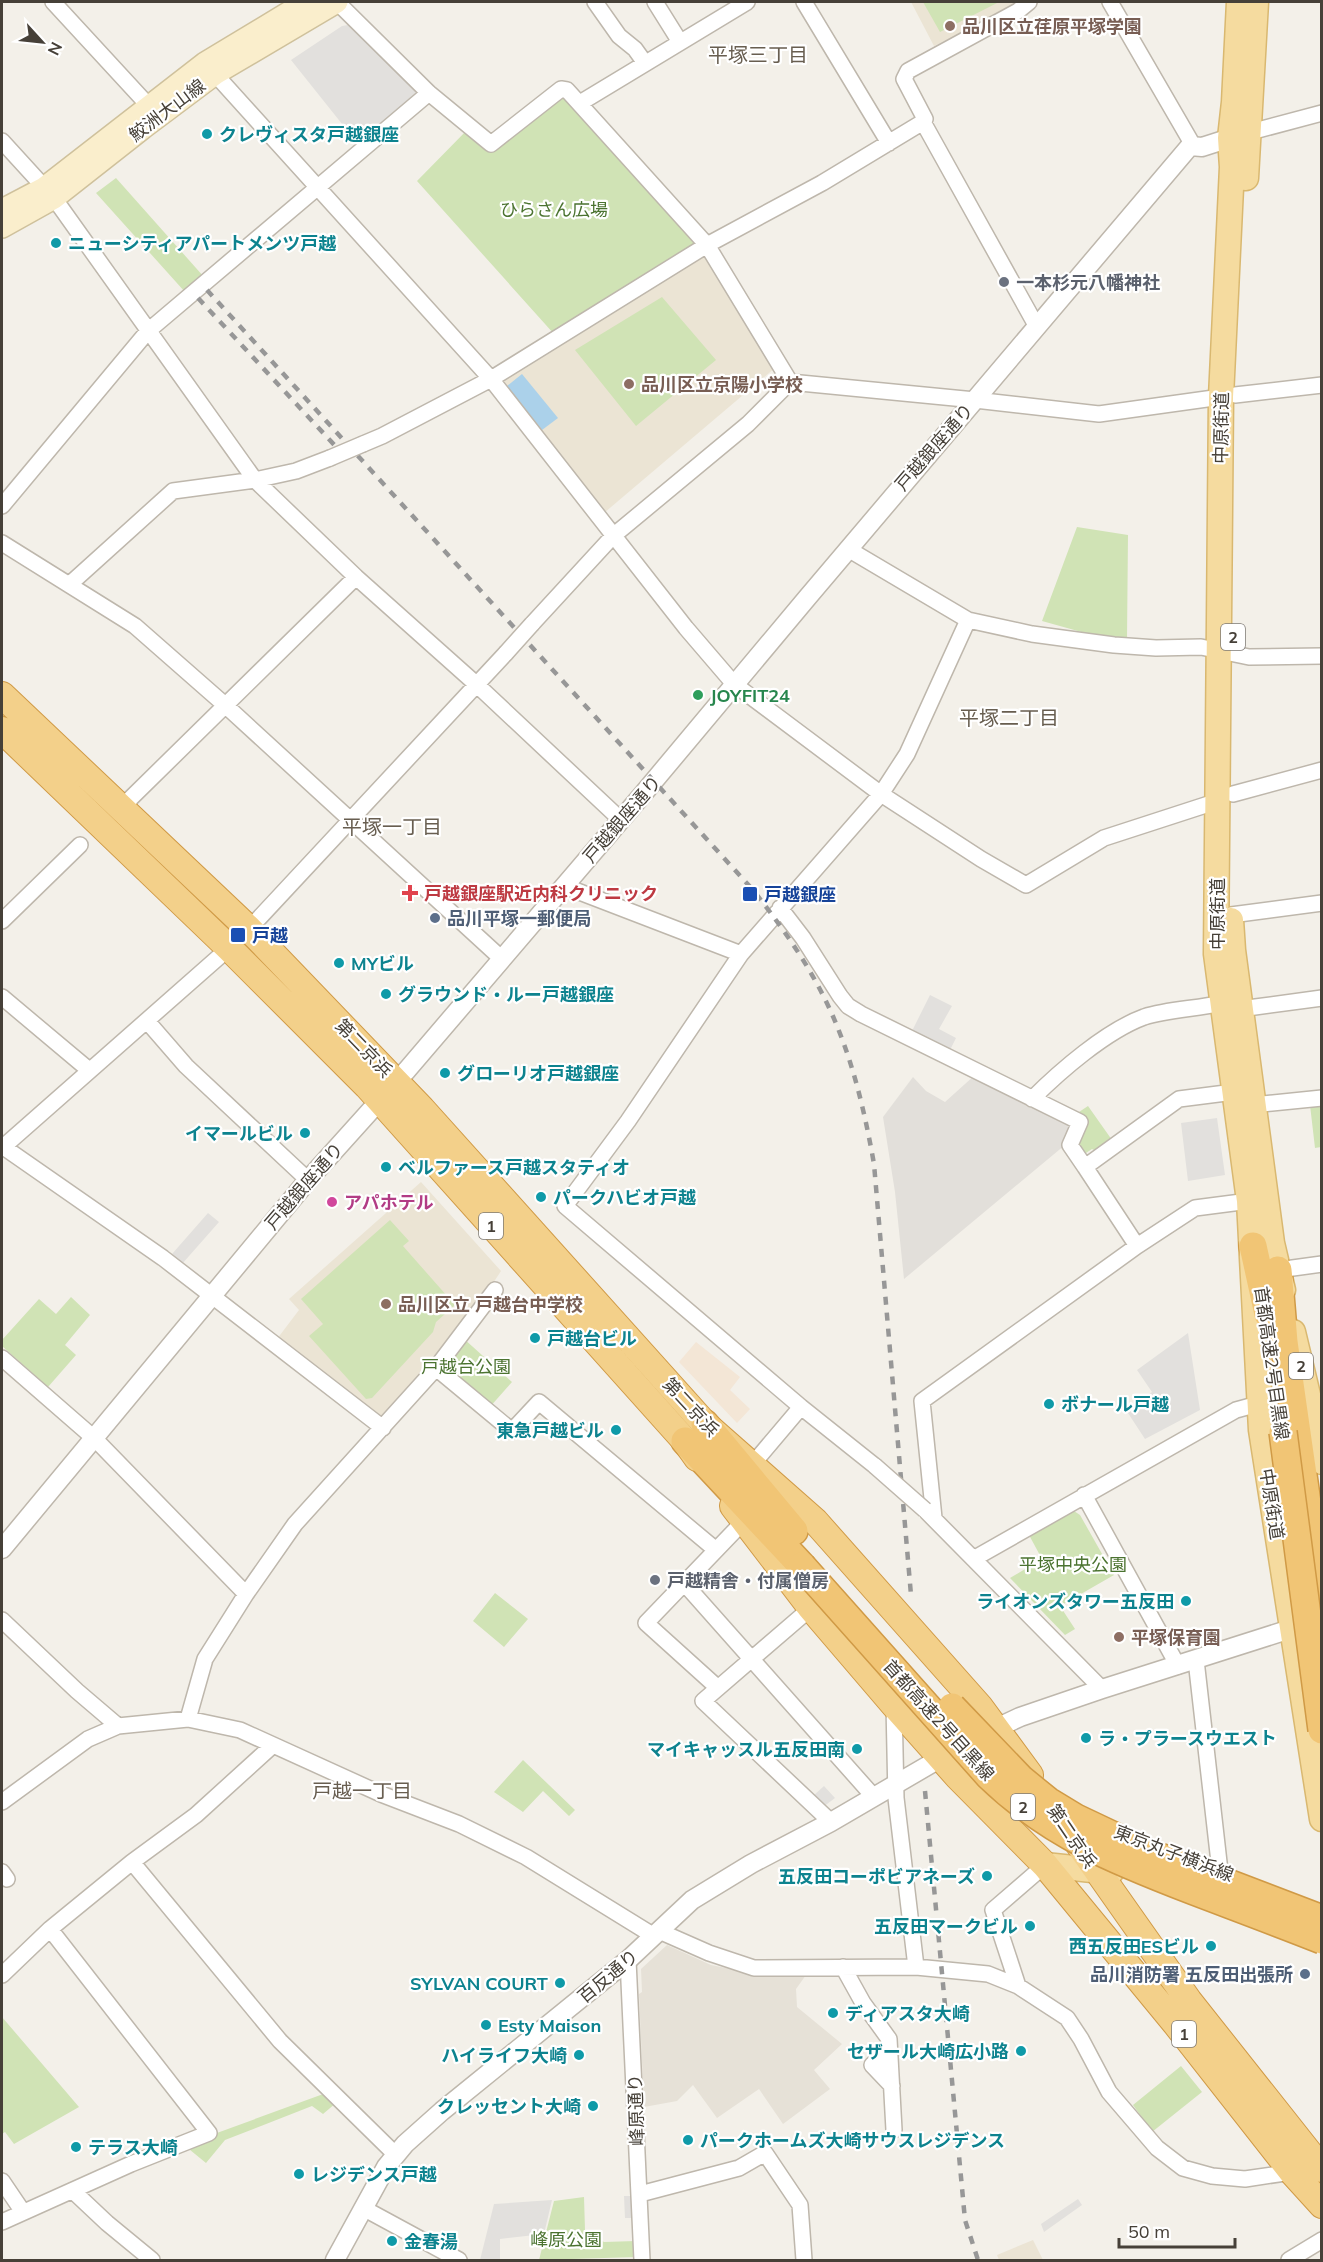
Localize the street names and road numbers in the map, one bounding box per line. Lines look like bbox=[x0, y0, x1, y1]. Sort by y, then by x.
street label: 鮫洲大山線 bbox=[124, 74, 210, 146]
street label: 中原街道 bbox=[1209, 392, 1233, 464]
street label: 戸越銀座通り bbox=[890, 399, 978, 495]
road number: 2 bbox=[1221, 624, 1245, 650]
street label: 戸越銀座通り bbox=[578, 771, 666, 867]
street label: 中原街道 bbox=[1206, 878, 1229, 950]
street label: 第二京浜 bbox=[331, 1014, 397, 1082]
street label: 戸越銀座通り bbox=[260, 1138, 348, 1234]
road number: 1 bbox=[479, 1213, 503, 1239]
street label: 首都高速2号目黒線 bbox=[1250, 1285, 1294, 1441]
road number: 2 bbox=[1289, 1353, 1313, 1379]
street label: 第二京浜 bbox=[658, 1373, 724, 1441]
street label: 中原街道 bbox=[1255, 1467, 1289, 1541]
street label: 首都高速2号目黒線 bbox=[879, 1655, 999, 1785]
road number: 2 bbox=[1011, 1794, 1035, 1820]
street label: 第二京浜 bbox=[1042, 1800, 1102, 1872]
street label: 東京丸子横浜線 bbox=[1111, 1820, 1237, 1886]
street label: 百反通り bbox=[573, 1944, 643, 2008]
road number: 1 bbox=[1172, 2021, 1196, 2047]
street label: 峰原通り bbox=[623, 2074, 649, 2146]

